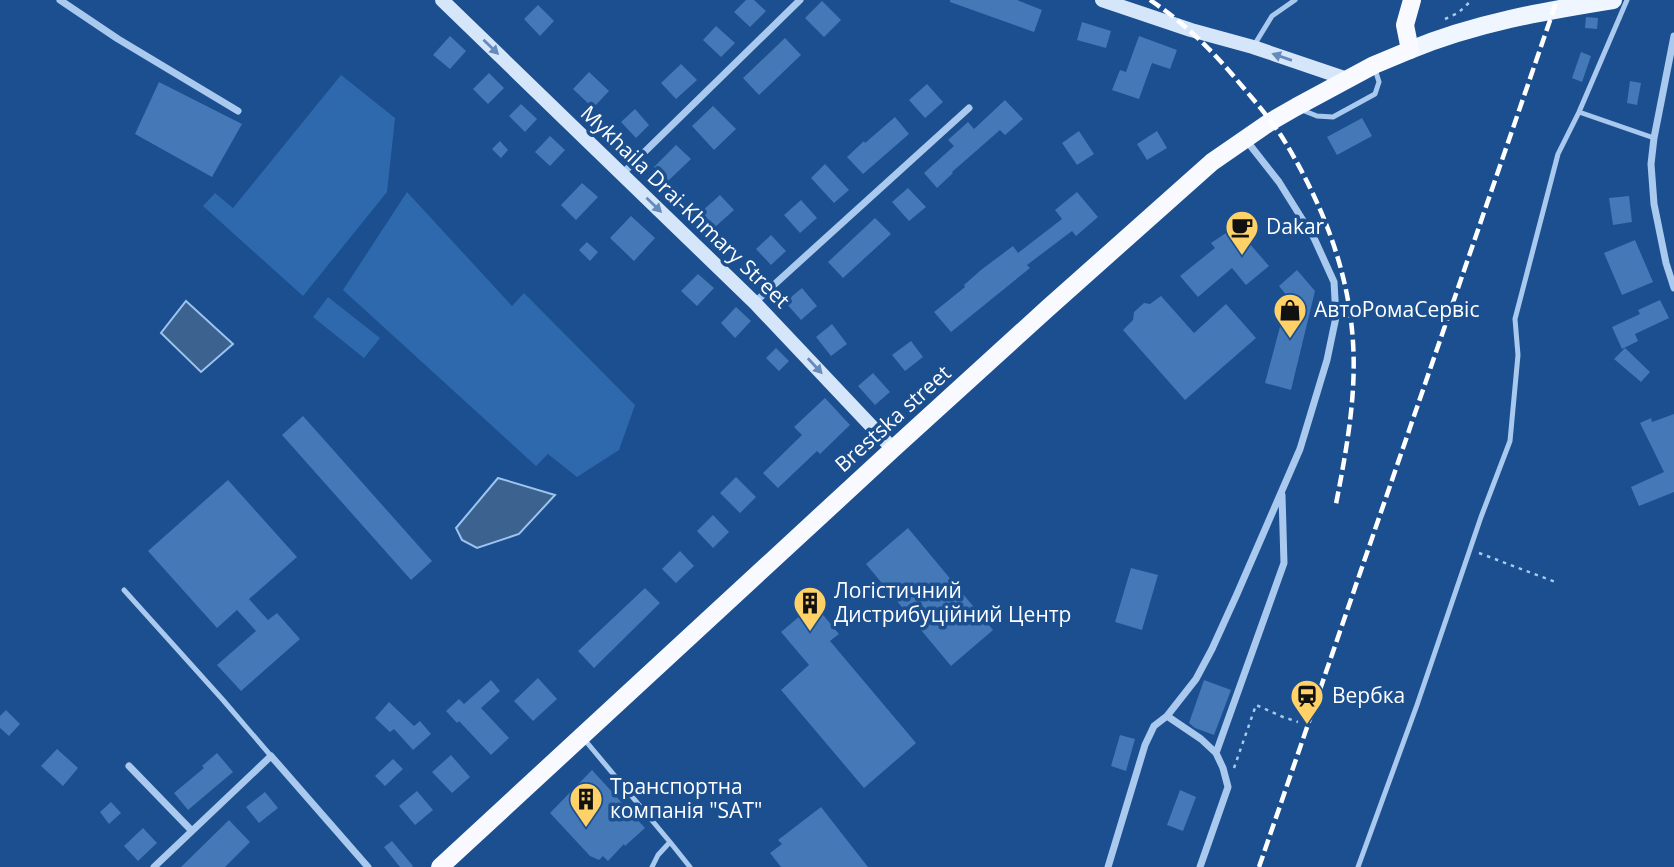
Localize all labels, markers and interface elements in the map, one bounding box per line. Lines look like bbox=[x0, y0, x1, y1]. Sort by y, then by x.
one-way arrow bbox=[482, 39, 499, 56]
one-way arrow bbox=[1272, 51, 1293, 62]
street label: Mykhaila Drai-Khmary Street bbox=[575, 99, 796, 314]
one-way arrow bbox=[646, 197, 663, 214]
cafe icon: Dakar bbox=[1223, 208, 1261, 257]
place label: Dakar bbox=[1266, 212, 1325, 240]
shop icon: АвтоРомаСервіс bbox=[1271, 291, 1309, 340]
place label: АвтоРомаСервіс bbox=[1314, 295, 1479, 323]
one-way arrow bbox=[806, 358, 823, 375]
street label: Brestska street bbox=[828, 359, 956, 478]
place label: Логістичний Дистрибуційний Центр bbox=[834, 576, 1071, 628]
building icon: Логістичний Дистрибуційний Центр bbox=[791, 584, 829, 633]
station icon: Вербка bbox=[1288, 677, 1326, 726]
place label: Вербка bbox=[1332, 681, 1405, 709]
place label: Транспортна компанія "SAT" bbox=[610, 772, 762, 824]
building icon: Транспортна компанія "SAT" bbox=[567, 780, 605, 829]

